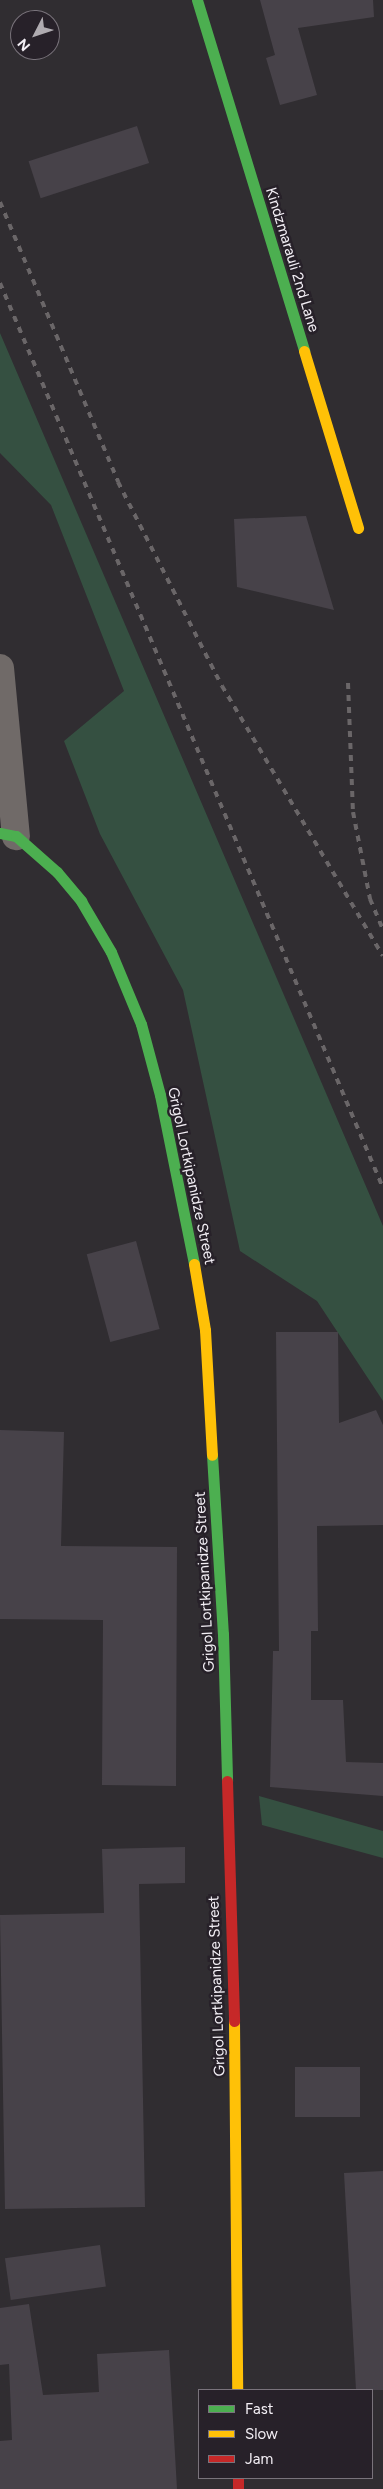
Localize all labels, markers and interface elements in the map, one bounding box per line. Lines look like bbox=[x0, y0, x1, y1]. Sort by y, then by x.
north arrow bbox=[10, 10, 60, 60]
text: N bbox=[14, 35, 34, 54]
street label: Kindzmarauli 2nd Lane bbox=[261, 185, 323, 335]
street label: Grigol Lortkipanidze Street bbox=[163, 1086, 219, 1266]
street label: Grigol Lortkipanidze Street bbox=[191, 1491, 219, 1673]
street label: Grigol Lortkipanidze Street bbox=[205, 1895, 229, 2077]
legend bbox=[198, 2389, 373, 2479]
text: Fast bbox=[245, 2400, 273, 2418]
text: Slow bbox=[245, 2425, 278, 2443]
text: Jam bbox=[245, 2450, 273, 2468]

